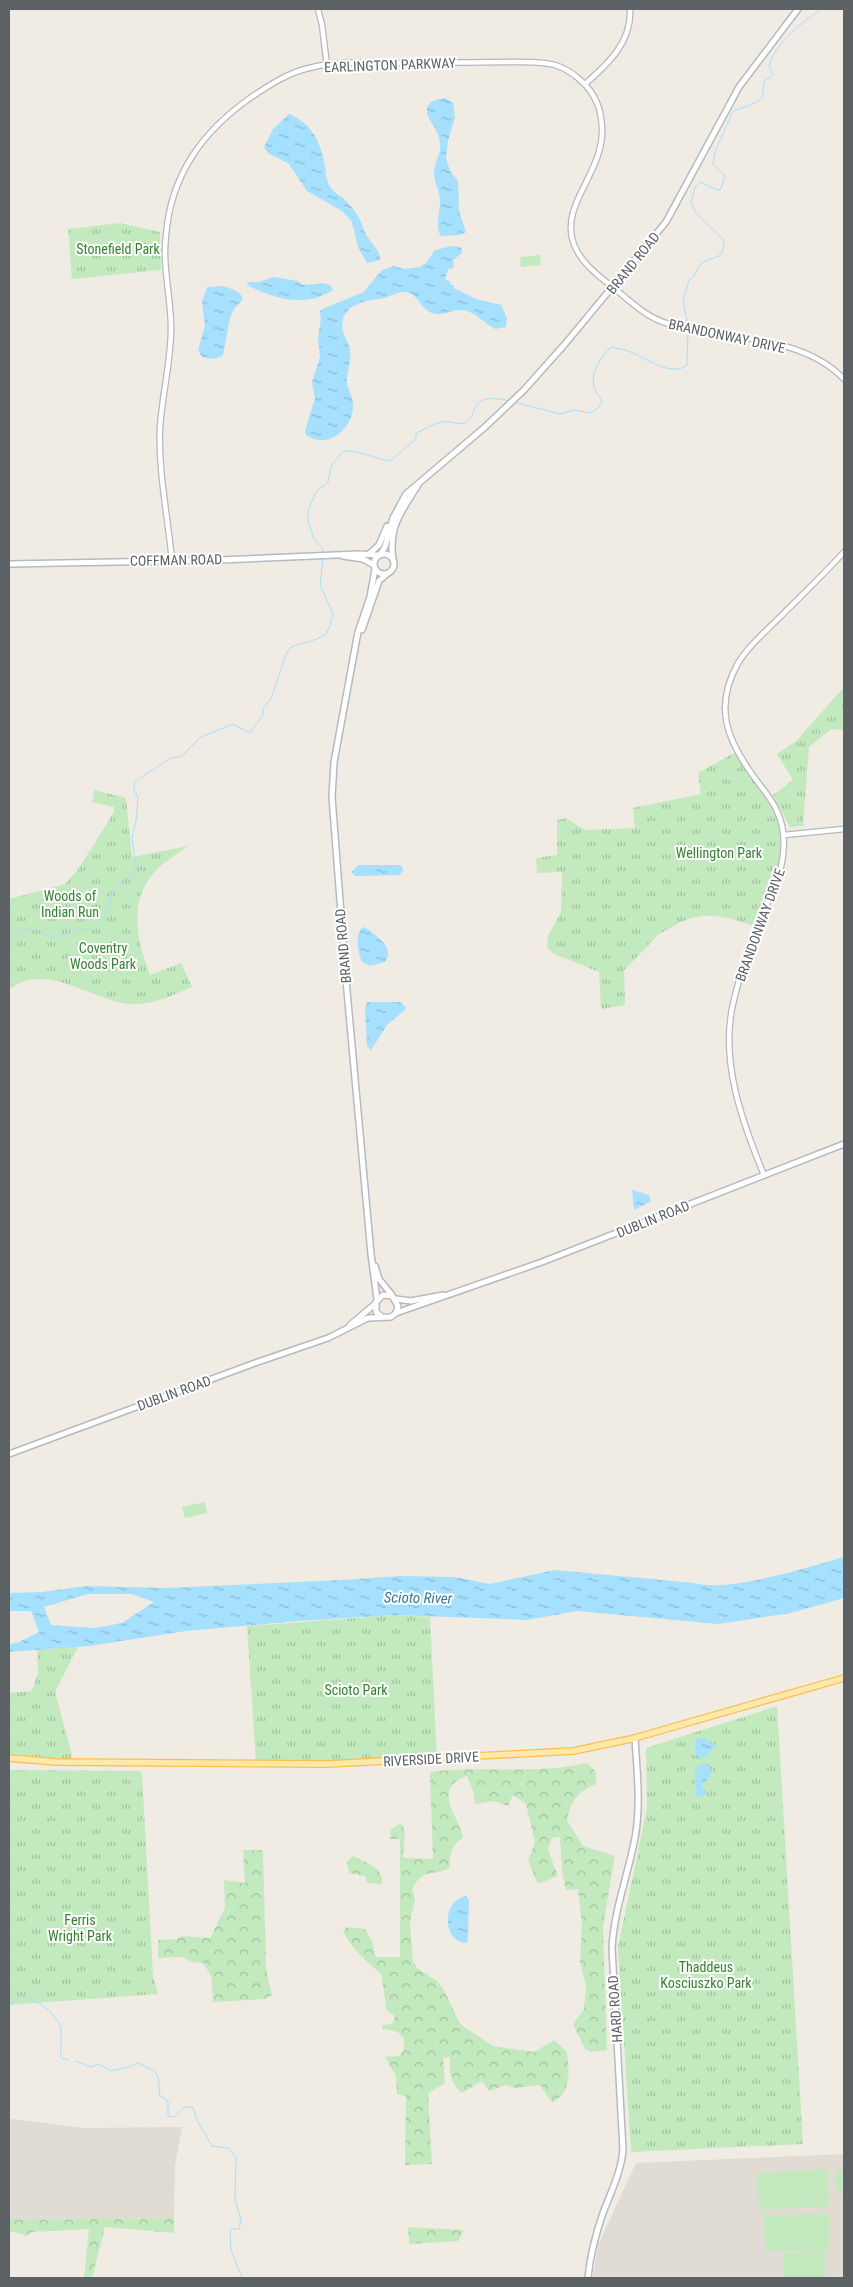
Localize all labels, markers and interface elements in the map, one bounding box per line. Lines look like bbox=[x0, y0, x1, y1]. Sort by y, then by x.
street label: EARLINGTON PARKWAY bbox=[324, 55, 457, 75]
street label: BRAND ROAD bbox=[603, 229, 663, 297]
park label: Stonefield Park bbox=[76, 241, 160, 257]
street label: BRANDONWAY DRIVE bbox=[667, 316, 787, 356]
street label: COFFMAN ROAD bbox=[130, 551, 222, 569]
park label: Wellington Park bbox=[676, 845, 763, 861]
street label: BRANDONWAY DRIVE bbox=[732, 866, 788, 984]
park label: Woods of Indian Run bbox=[41, 888, 99, 920]
street label: BRAND ROAD bbox=[332, 908, 354, 984]
park label: Coventry Woods Park bbox=[70, 940, 137, 972]
street label: DUBLIN ROAD bbox=[614, 1197, 692, 1241]
street label: DUBLIN ROAD bbox=[135, 1372, 213, 1414]
water label: Scioto River bbox=[384, 1588, 453, 1608]
park label: Scioto Park bbox=[324, 1682, 388, 1698]
street label: RIVERSIDE DRIVE bbox=[383, 1749, 479, 1769]
park label: Ferris Wright Park bbox=[48, 1912, 113, 1944]
park label: Thaddeus Kosciuszko Park bbox=[660, 1959, 752, 1991]
street label: HARD ROAD bbox=[605, 1975, 625, 2043]

